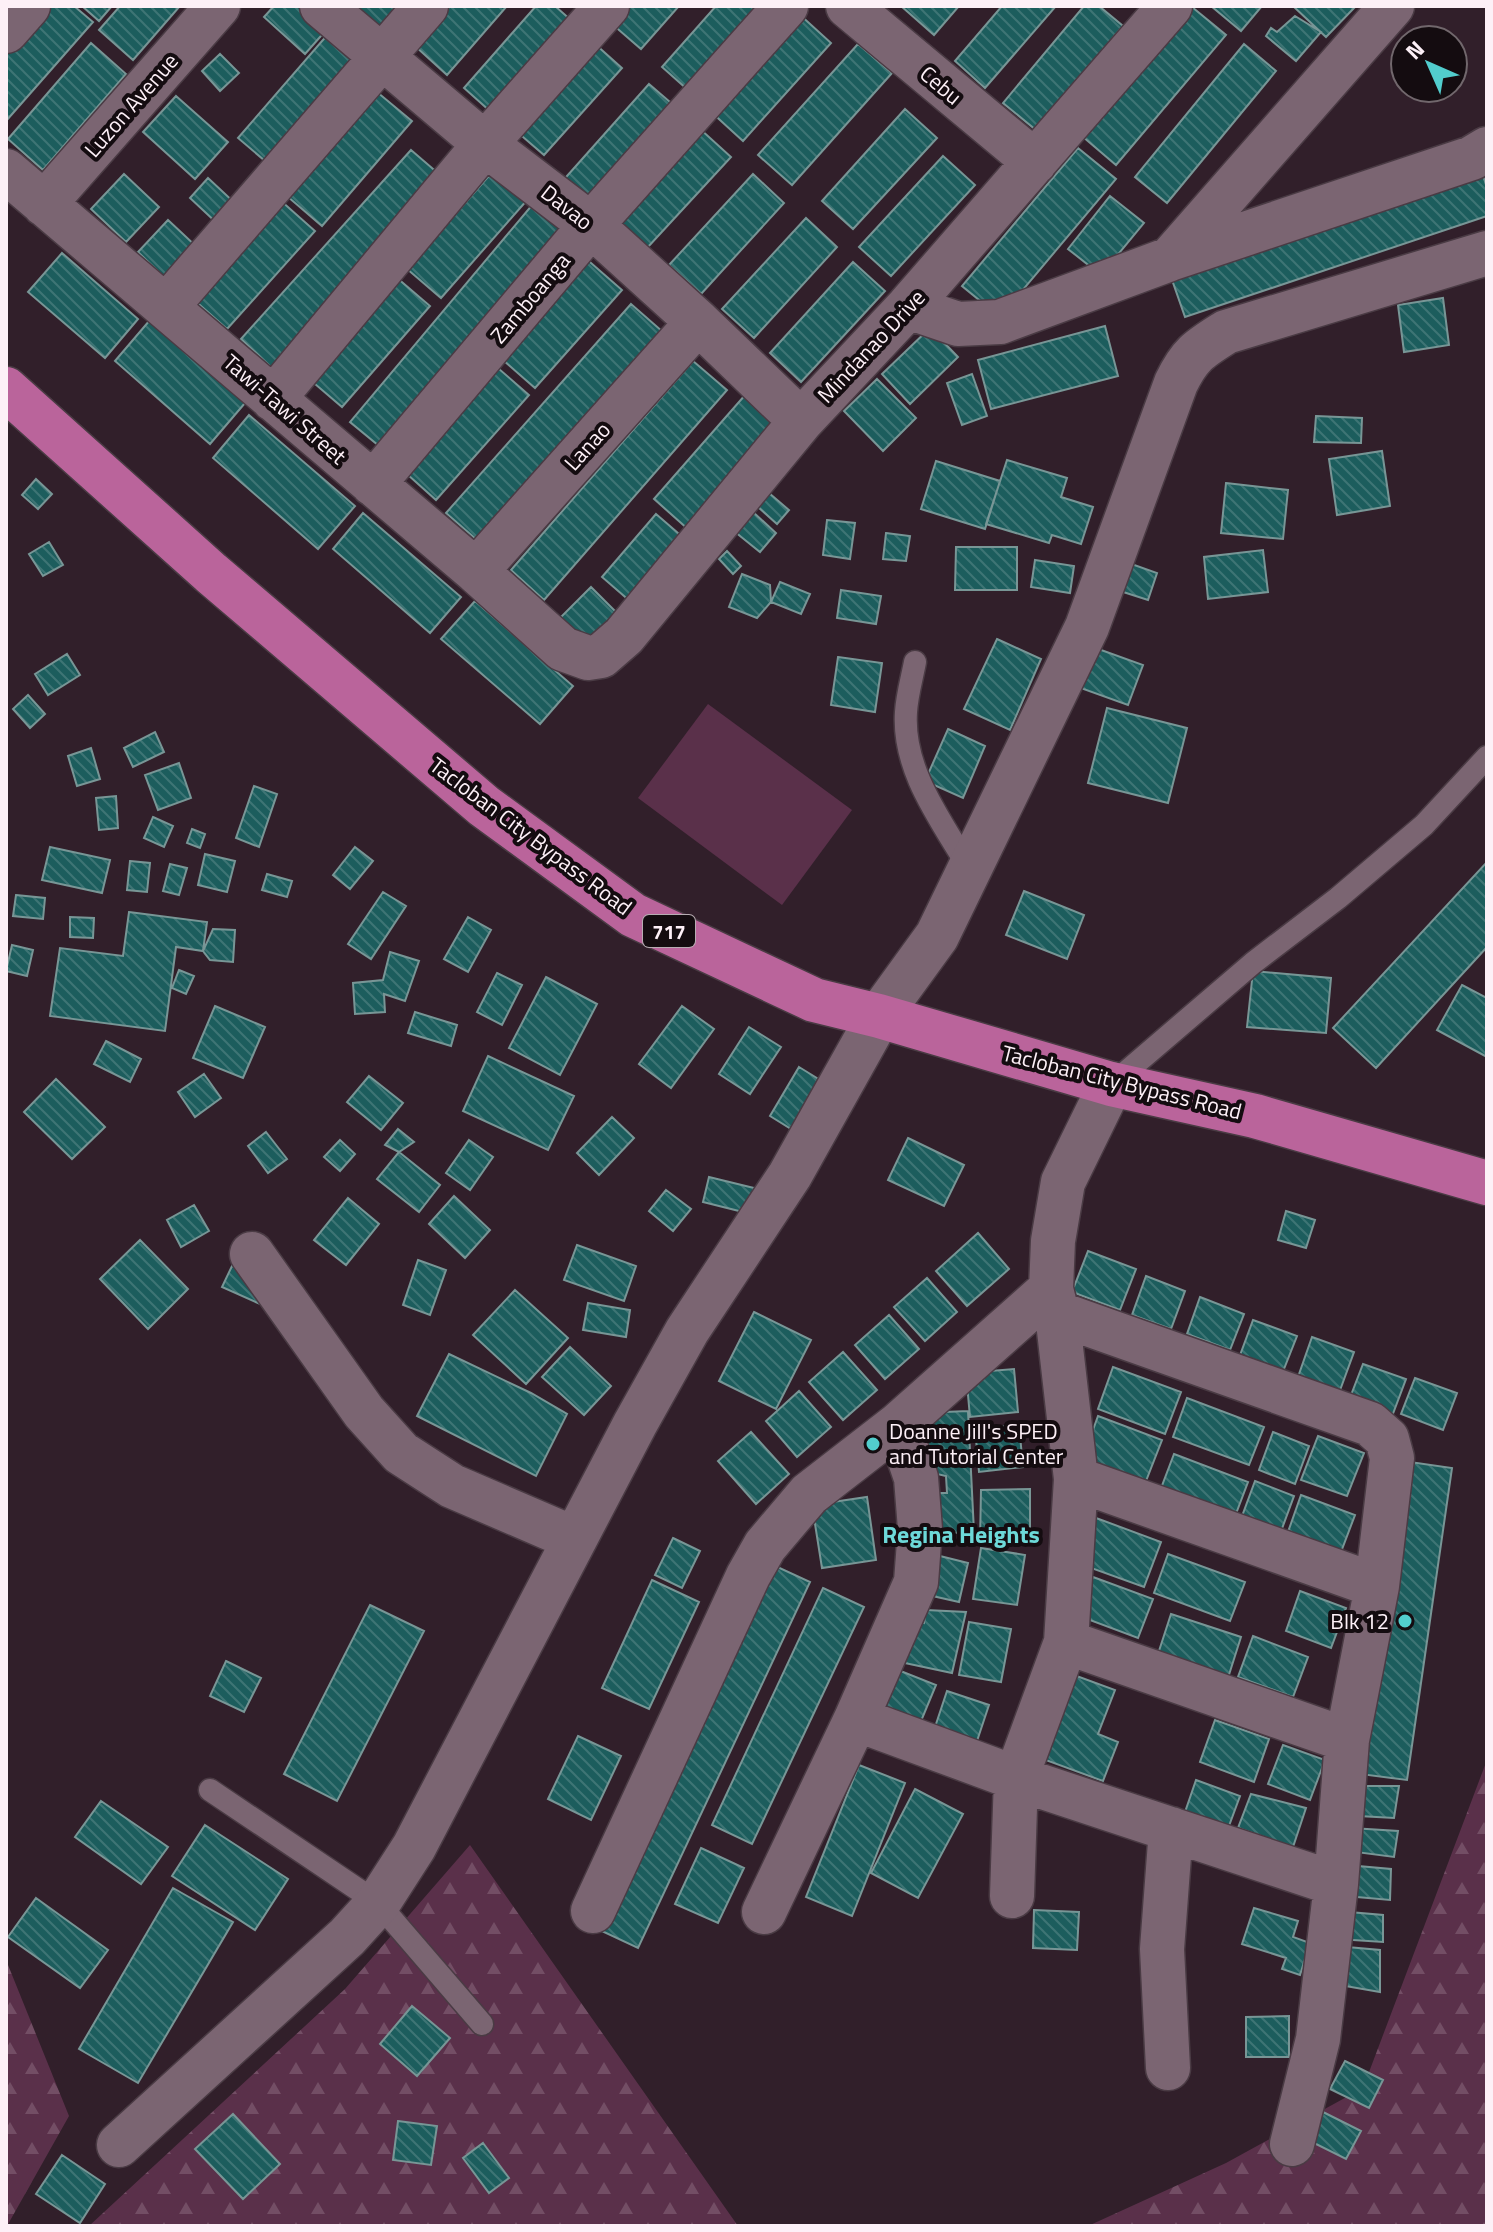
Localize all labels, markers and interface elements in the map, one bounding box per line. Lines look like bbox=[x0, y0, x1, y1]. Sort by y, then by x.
north arrow bbox=[1389, 24, 1469, 104]
text: N bbox=[1397, 32, 1432, 67]
street label: Luzon Avenue bbox=[76, 45, 186, 165]
street label: Cebu bbox=[912, 57, 970, 113]
street label: Davao bbox=[534, 176, 600, 238]
street label: Zamboanga bbox=[482, 245, 578, 351]
street label: Mindanao Drive bbox=[809, 281, 933, 411]
street label: Tawi-Tawi Street bbox=[216, 346, 355, 473]
street label: Lanao bbox=[556, 414, 618, 478]
street label: Tacloban City Bypass Road bbox=[423, 748, 639, 924]
road number: 717 bbox=[643, 915, 695, 947]
street label: Tacloban City Bypass Road bbox=[999, 1036, 1245, 1128]
place label: Doanne Jill's SPED and Tutorial Center bbox=[889, 1414, 1064, 1473]
marker: Doanne Jill's SPED and Tutorial Center bbox=[864, 1435, 882, 1453]
district label: Regina Heights bbox=[882, 1516, 1040, 1552]
place label: Blk 12 bbox=[1330, 1604, 1389, 1638]
marker: Blk 12 bbox=[1396, 1612, 1414, 1630]

